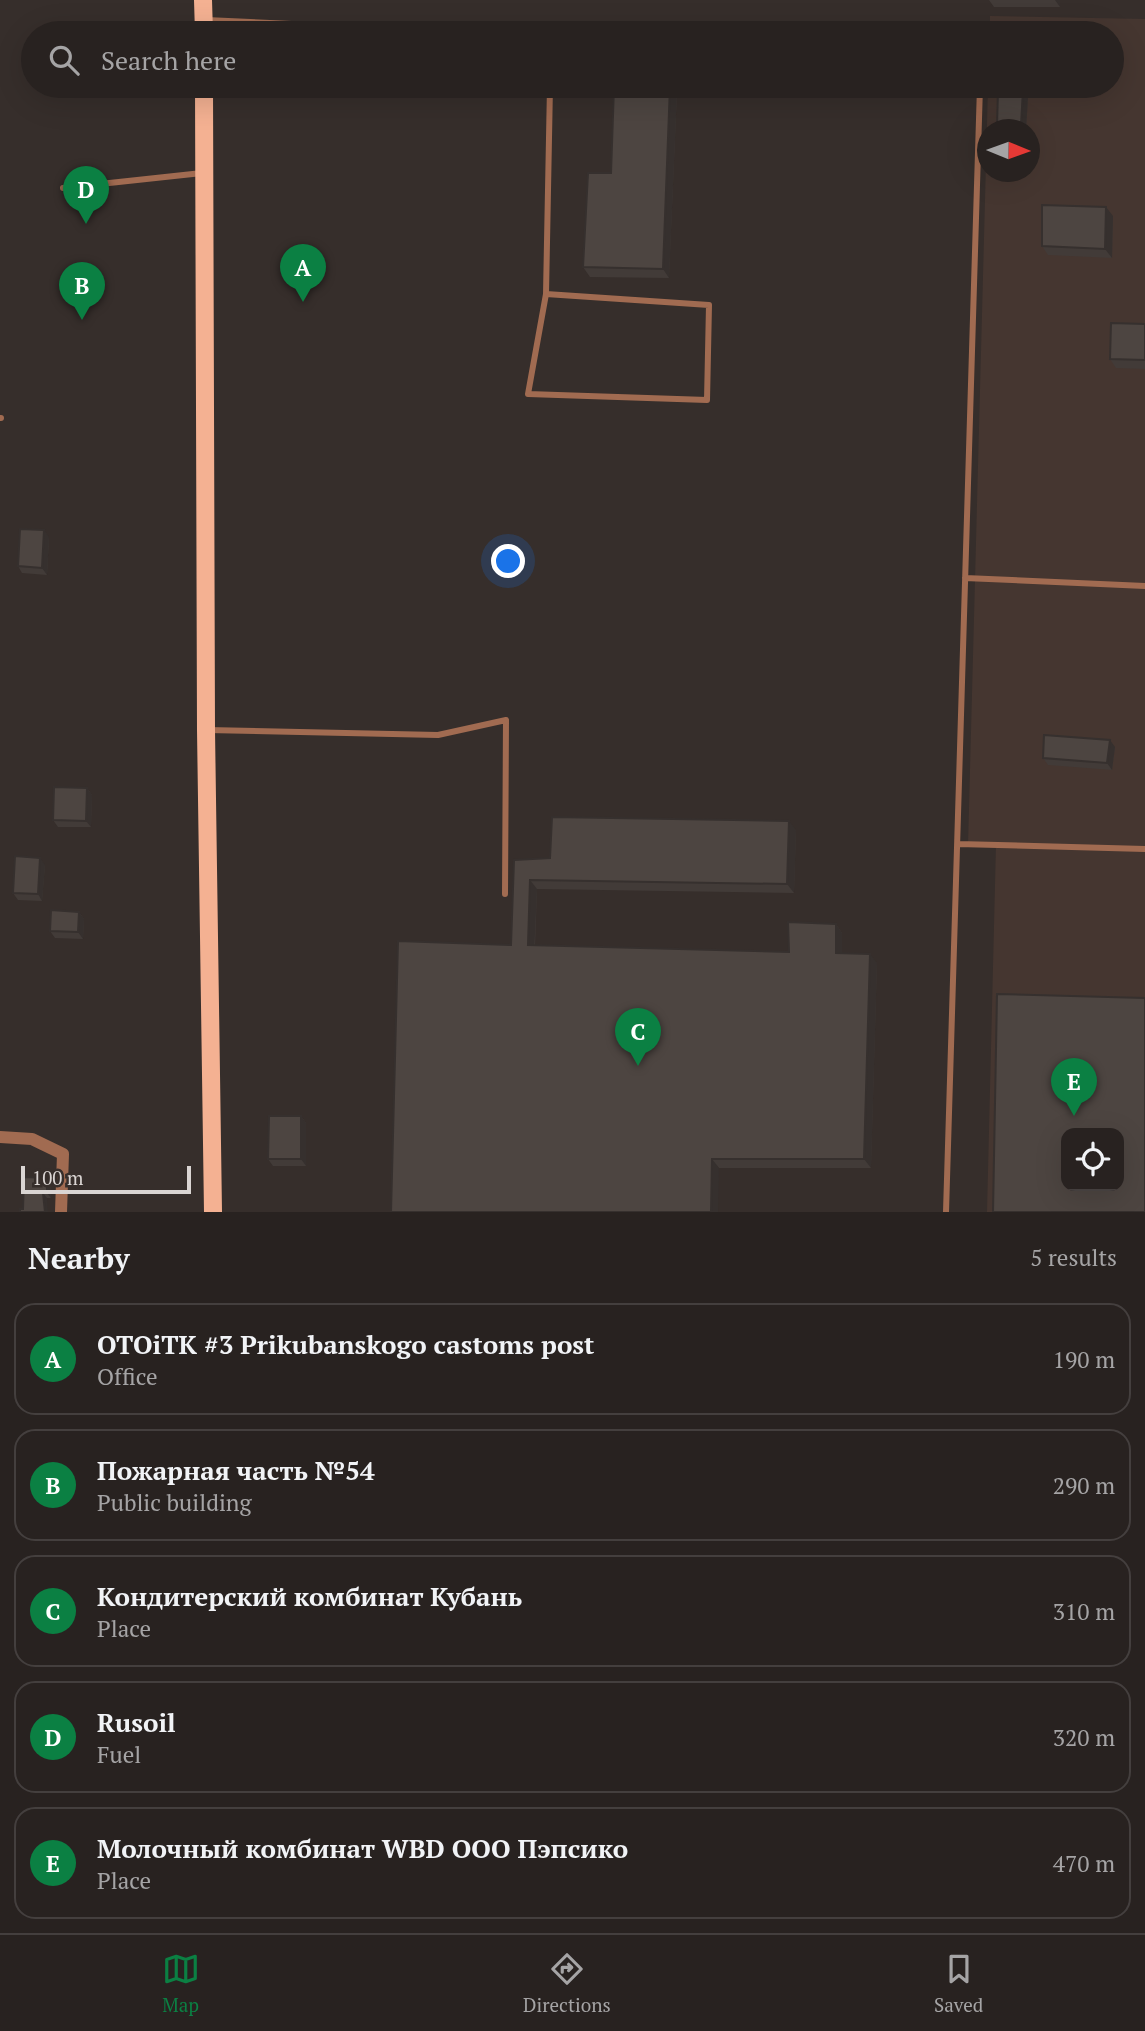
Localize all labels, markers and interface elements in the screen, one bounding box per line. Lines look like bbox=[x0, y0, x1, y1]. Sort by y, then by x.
search box bbox=[21, 21, 1124, 98]
icon: search bbox=[45, 41, 83, 79]
text: Search here bbox=[101, 43, 236, 77]
north arrow bbox=[977, 119, 1040, 182]
pin: D bbox=[63, 166, 109, 224]
pin: A bbox=[280, 244, 326, 302]
pin: B bbox=[59, 262, 105, 320]
your location bbox=[491, 544, 525, 578]
pin: C bbox=[615, 1008, 661, 1066]
pin: E bbox=[1051, 1058, 1097, 1116]
map controls bbox=[1061, 1128, 1124, 1191]
button: locate bbox=[1061, 1128, 1124, 1191]
scale bar bbox=[21, 1163, 191, 1195]
text: 100 m bbox=[32, 1165, 83, 1190]
text: Nearby bbox=[28, 1238, 130, 1278]
text: 5 results bbox=[1030, 1242, 1117, 1273]
text: OTOiTK #3 Prikubanskogo castoms post bbox=[97, 1327, 594, 1361]
text: A bbox=[45, 1344, 61, 1375]
text: 190 m bbox=[1053, 1344, 1115, 1375]
text: Office bbox=[97, 1361, 158, 1392]
text: Пожарная часть №54 bbox=[97, 1453, 375, 1487]
text: B bbox=[46, 1470, 60, 1501]
text: 290 m bbox=[1053, 1470, 1115, 1501]
text: Public building bbox=[97, 1487, 252, 1518]
text: Кондитерский комбинат Кубань bbox=[97, 1579, 522, 1613]
text: C bbox=[46, 1596, 61, 1627]
text: 310 m bbox=[1053, 1596, 1115, 1627]
text: Place bbox=[97, 1613, 151, 1644]
text: Rusoil bbox=[97, 1705, 176, 1739]
text: D bbox=[45, 1722, 61, 1753]
text: 320 m bbox=[1053, 1722, 1115, 1753]
text: Fuel bbox=[97, 1739, 141, 1770]
text: Молочный комбинат WBD ООО Пэпсико bbox=[97, 1831, 628, 1865]
text: E bbox=[46, 1848, 60, 1879]
text: 470 m bbox=[1053, 1848, 1115, 1879]
text: Place bbox=[97, 1865, 151, 1896]
tab: Map bbox=[162, 1950, 200, 2017]
tab: Directions bbox=[523, 1950, 611, 2017]
tab: Saved bbox=[934, 1950, 983, 2017]

